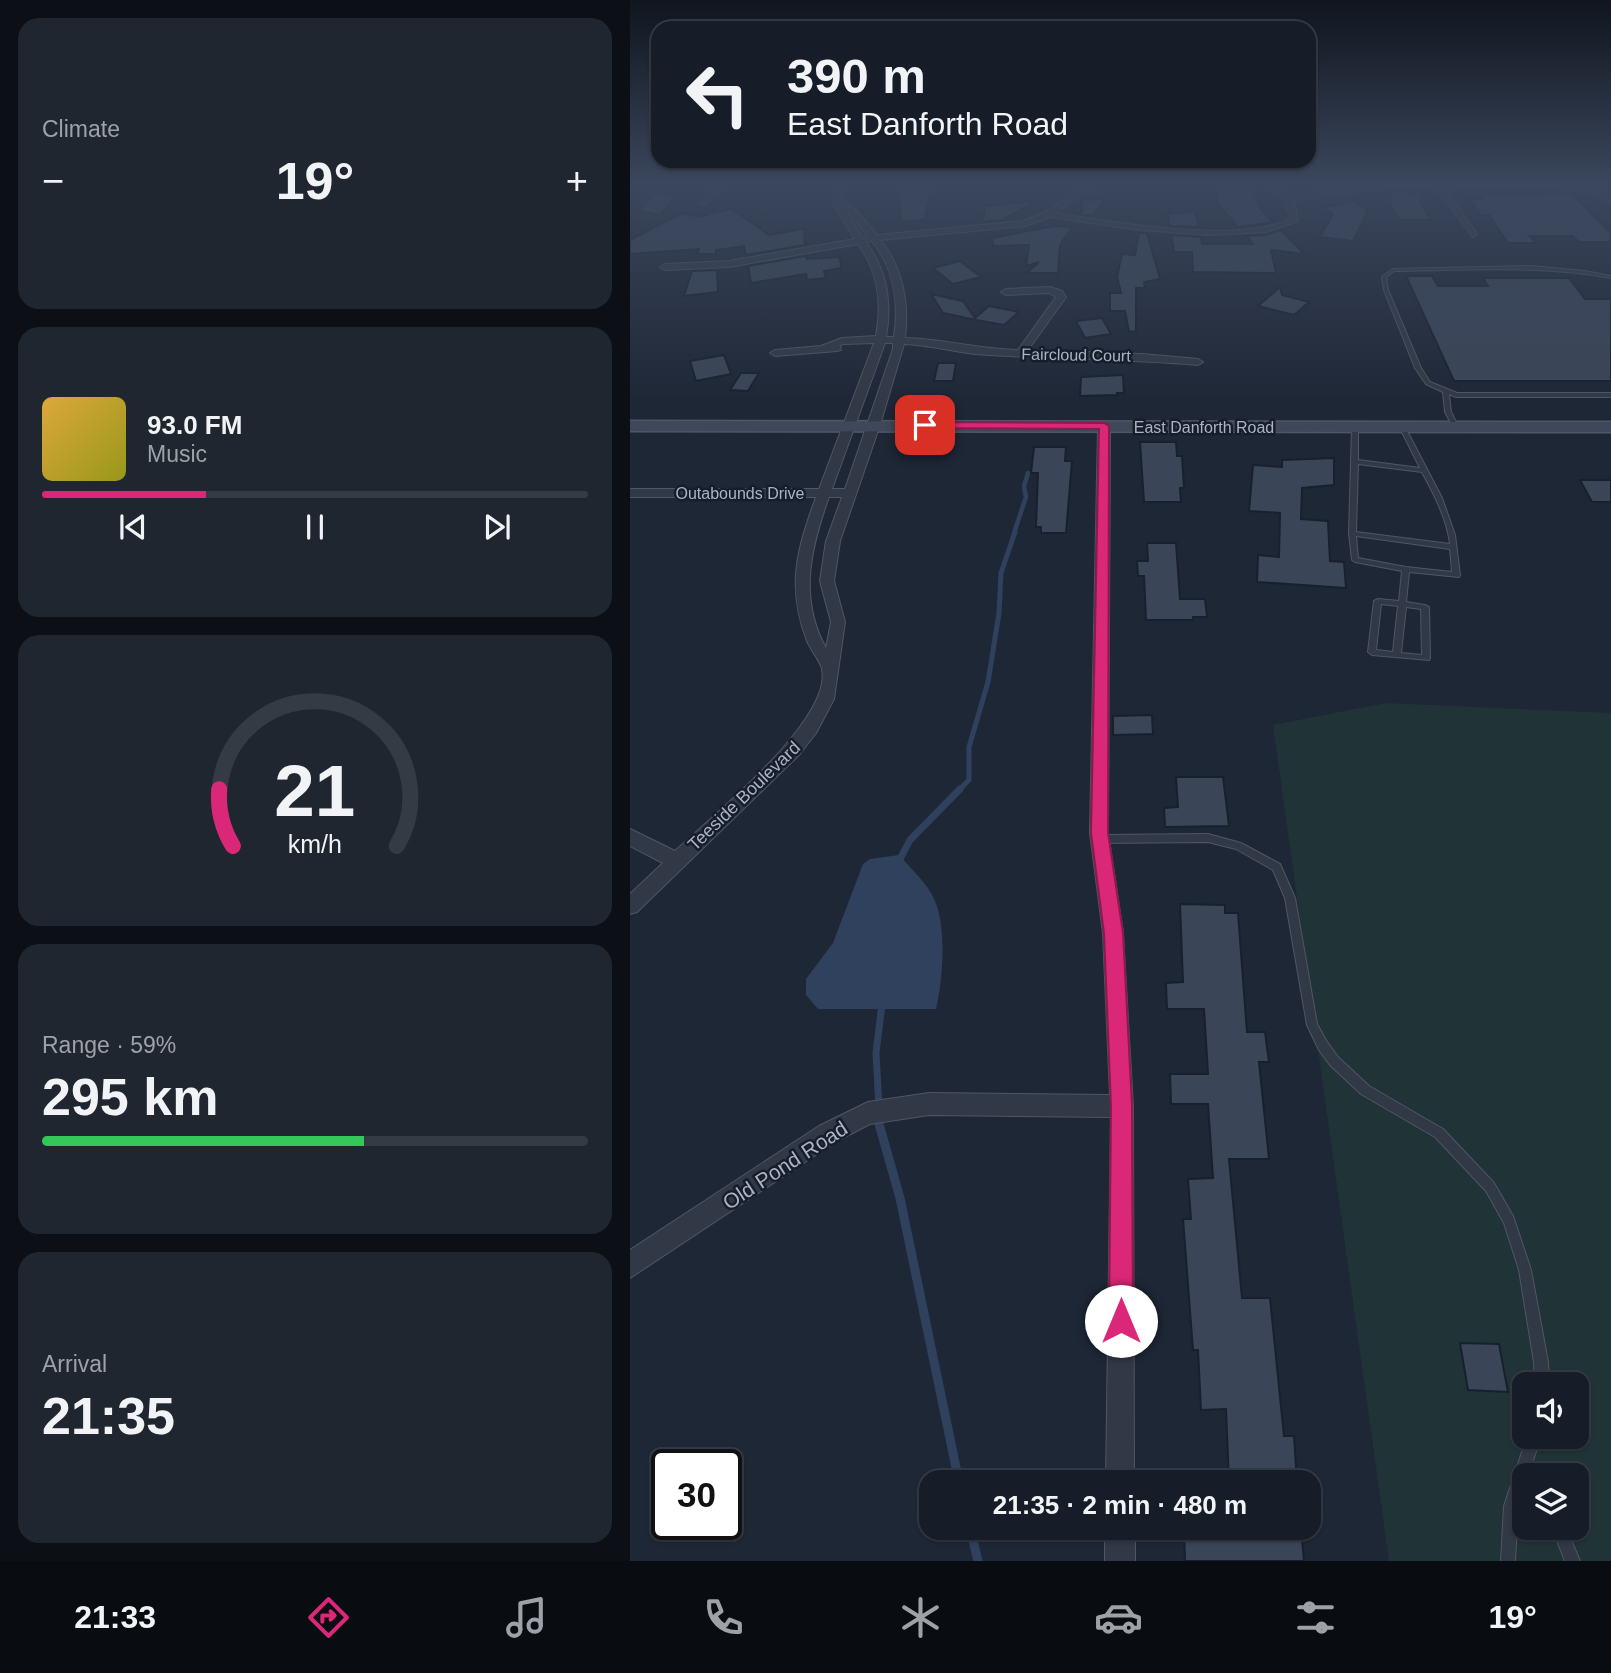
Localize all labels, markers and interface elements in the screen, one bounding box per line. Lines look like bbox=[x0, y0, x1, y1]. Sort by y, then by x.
icon: left bbox=[672, 49, 763, 140]
text: 390 m bbox=[787, 49, 926, 103]
text: East Danforth Road bbox=[787, 106, 1068, 142]
text: Climate bbox=[42, 116, 120, 142]
text: 19° bbox=[276, 152, 354, 210]
text: − bbox=[42, 160, 64, 202]
text: + bbox=[566, 160, 588, 202]
street label: Faircloud Court bbox=[1021, 346, 1131, 364]
pin bbox=[895, 395, 955, 455]
icon: arrive bbox=[906, 406, 944, 444]
text: 93.0 FM bbox=[147, 410, 242, 440]
street label: East Danforth Road bbox=[1134, 419, 1274, 436]
text: Music bbox=[147, 441, 207, 467]
street label: Outabounds Drive bbox=[676, 485, 805, 502]
icon: previous bbox=[114, 508, 152, 546]
icon: pause bbox=[296, 508, 334, 546]
icon: next bbox=[478, 508, 516, 546]
street label: Teeside Boulevard bbox=[684, 737, 804, 855]
text: 21 bbox=[275, 751, 355, 832]
text: km/h bbox=[288, 830, 342, 858]
text: Range · 59% bbox=[42, 1032, 176, 1058]
text: 295 km bbox=[42, 1068, 218, 1126]
street label: Old Pond Road bbox=[719, 1116, 851, 1214]
position arrow bbox=[1084, 1284, 1158, 1358]
text: Arrival bbox=[42, 1351, 107, 1377]
map controls bbox=[1512, 1372, 1589, 1540]
button: sound bbox=[1512, 1372, 1589, 1449]
text: 21:35 bbox=[42, 1387, 175, 1445]
speed limit sign: 30 bbox=[651, 1449, 742, 1540]
button: layers bbox=[1512, 1463, 1589, 1540]
text: 21:35 · 2 min · 480 m bbox=[993, 1490, 1247, 1520]
icon: directions bbox=[304, 1593, 353, 1642]
icon: music bbox=[502, 1593, 551, 1642]
icon: phone bbox=[699, 1593, 748, 1642]
icon: climate bbox=[896, 1593, 945, 1642]
icon: car bbox=[1094, 1593, 1143, 1642]
icon: filters bbox=[1291, 1593, 1340, 1642]
text: 21:33 bbox=[74, 1599, 156, 1635]
text: 19° bbox=[1488, 1599, 1537, 1635]

